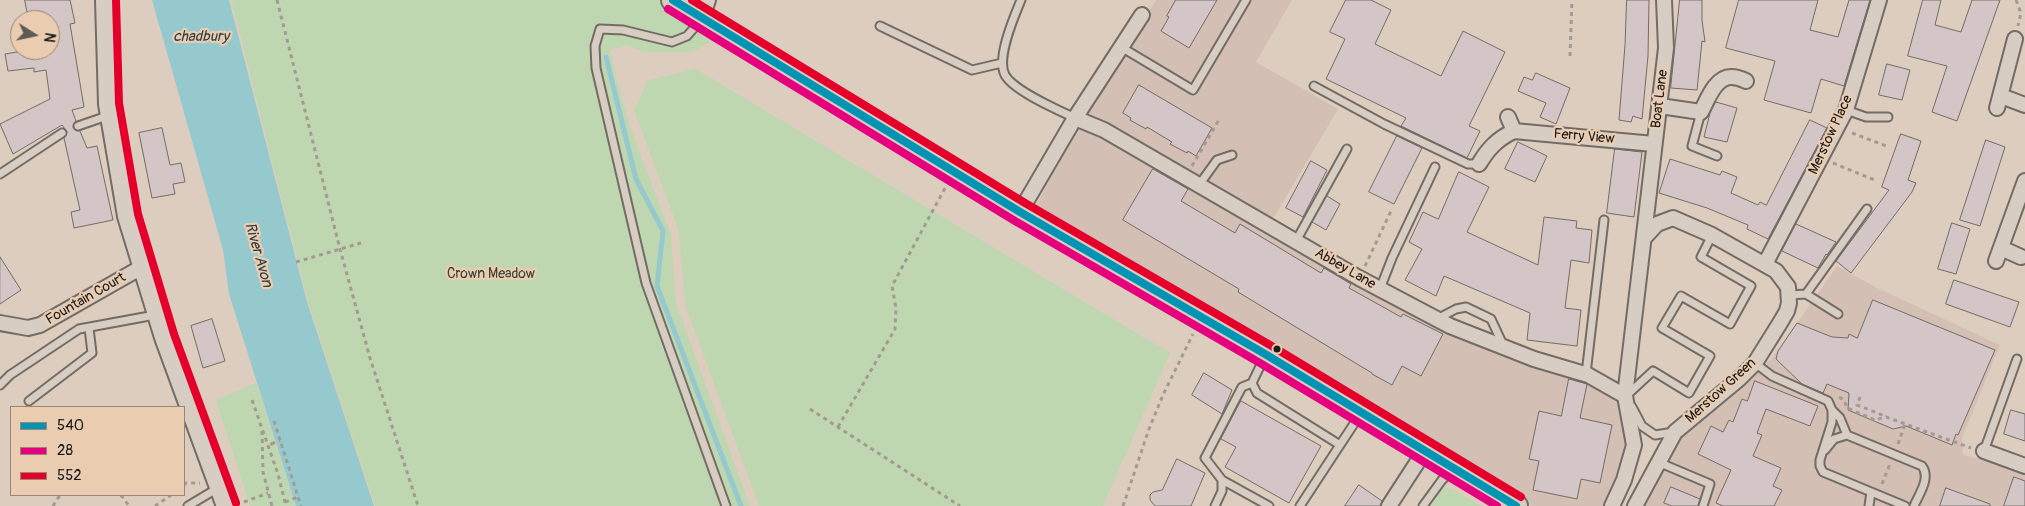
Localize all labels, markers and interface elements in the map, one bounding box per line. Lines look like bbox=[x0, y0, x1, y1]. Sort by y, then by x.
north arrow bbox=[10, 10, 60, 60]
water label: chadbury bbox=[173, 28, 229, 46]
text: N bbox=[40, 31, 58, 44]
street label: Boat Lane bbox=[1648, 69, 1672, 129]
street label: Merstow Place bbox=[1805, 93, 1857, 177]
street label: Ferry View bbox=[1553, 126, 1615, 148]
water label: River Avon bbox=[240, 221, 276, 289]
street label: Abbey Lane bbox=[1312, 245, 1378, 293]
park label: Crown Meadow bbox=[447, 266, 535, 282]
street label: Fountain Court bbox=[43, 269, 129, 329]
unlabelled marker bbox=[1272, 344, 1282, 354]
street label: Merstow Green bbox=[1682, 355, 1760, 427]
legend bbox=[10, 406, 185, 496]
text: 540 bbox=[57, 416, 84, 435]
text: 28 bbox=[57, 441, 73, 460]
text: 552 bbox=[57, 466, 82, 485]

